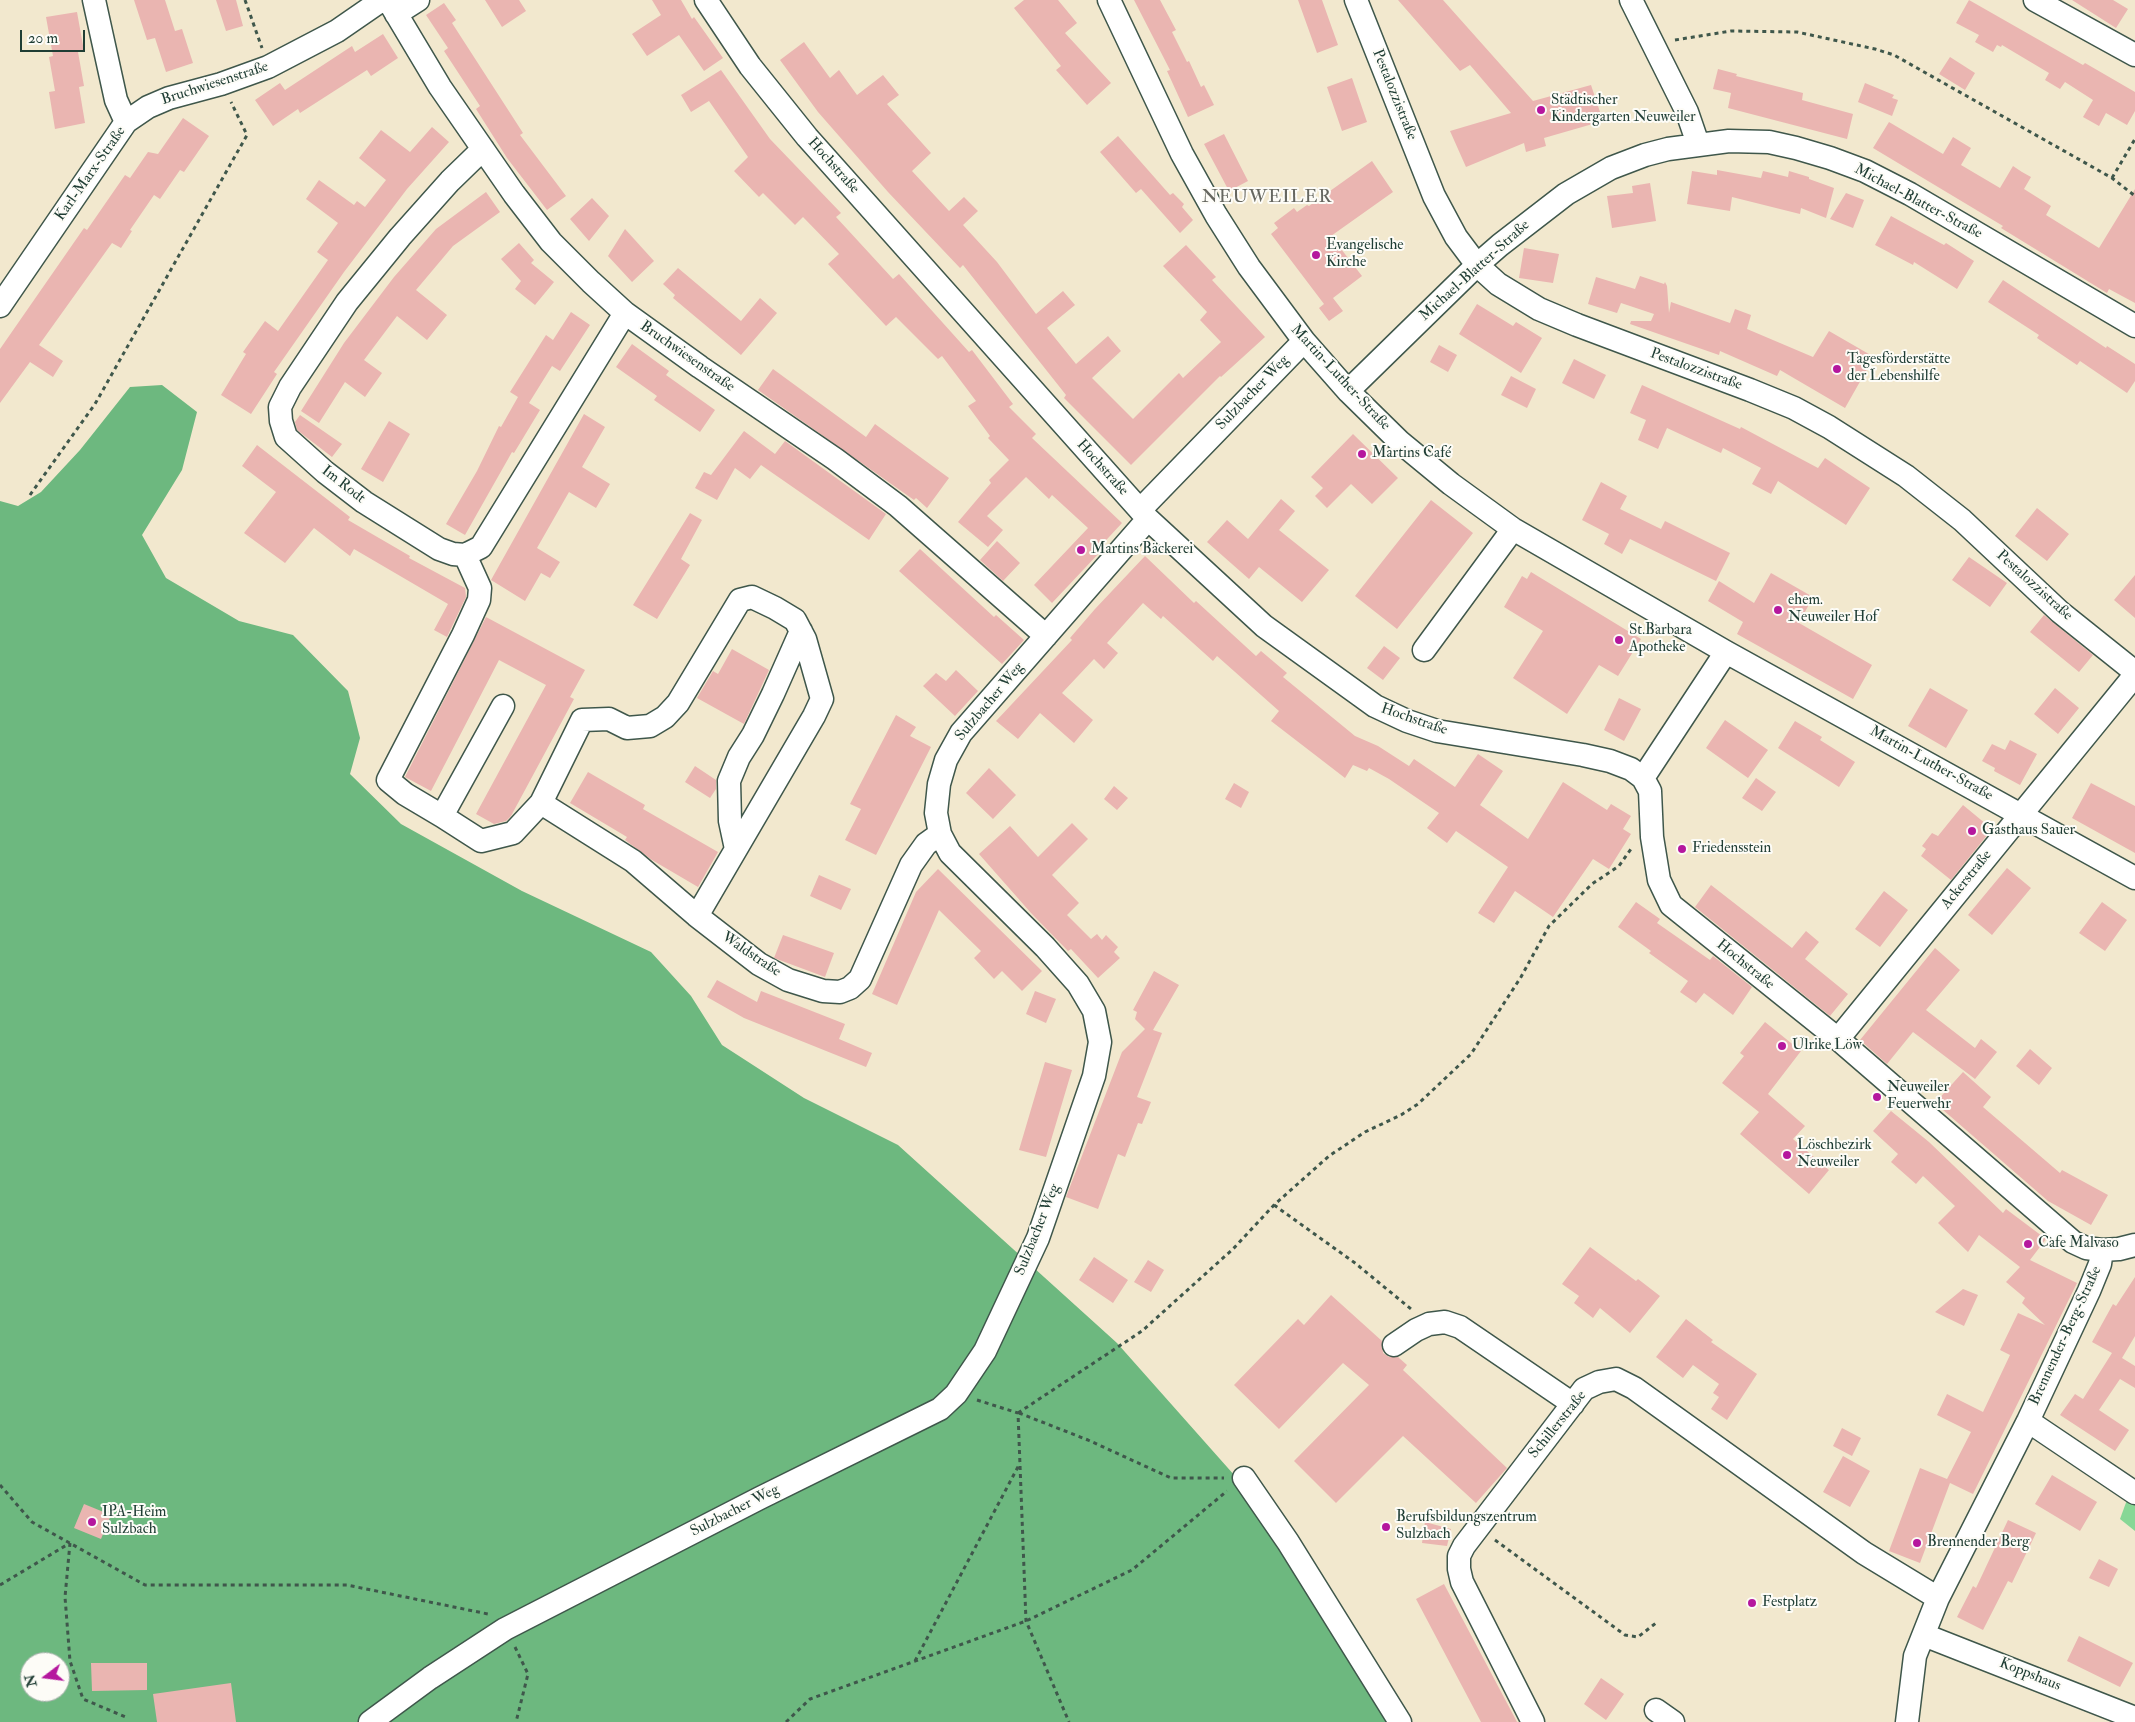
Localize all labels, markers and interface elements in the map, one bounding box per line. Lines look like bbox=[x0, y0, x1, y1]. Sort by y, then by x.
scale bar bbox=[22, 20, 88, 52]
text: 20 m bbox=[28, 29, 58, 48]
street label: Pestalozzistraße bbox=[1368, 47, 1420, 143]
street label: Bruchwiesenstraße bbox=[159, 58, 271, 110]
place label: Städtischer Kindergarten Neuweiler bbox=[1551, 92, 1696, 127]
marker: Städtischer Kindergarten Neuweiler bbox=[1535, 104, 1547, 116]
street label: Karl-Marx-Straße bbox=[52, 123, 130, 225]
street label: Hochstraße bbox=[803, 134, 863, 198]
street label: Michael-Blatter-Straße bbox=[1851, 161, 1985, 243]
district label: NEUWEILER bbox=[1201, 187, 1333, 209]
street label: Michael-Blatter-Straße bbox=[1416, 217, 1534, 325]
place label: Evangelische Kirche bbox=[1326, 237, 1404, 272]
marker: Evangelische Kirche bbox=[1310, 249, 1322, 261]
street label: Bruchwiesenstraße bbox=[636, 318, 738, 396]
street label: Martin-Luther-Straße bbox=[1286, 321, 1394, 435]
street label: Pestalozzistraße bbox=[1648, 345, 1744, 395]
place label: Tagesförderstätte der Lebenshilfe bbox=[1847, 351, 1950, 386]
street label: Sulzbacher Weg bbox=[1213, 352, 1293, 434]
marker: Tagesförderstätte der Lebenshilfe bbox=[1831, 363, 1843, 375]
street label: Hochstraße bbox=[1072, 436, 1132, 500]
place label: Martins Café bbox=[1372, 445, 1451, 463]
marker: Martins Café bbox=[1356, 448, 1368, 460]
street label: Im Rodt bbox=[317, 462, 369, 508]
place label: Martins Bäckerei bbox=[1091, 541, 1193, 559]
marker: Martins Bäckerei bbox=[1075, 544, 1087, 556]
street label: Pestalozzistraße bbox=[1992, 547, 2076, 625]
place label: ehem. Neuweiler Hof bbox=[1788, 592, 1877, 627]
marker: ehem. Neuweiler Hof bbox=[1772, 604, 1784, 616]
place label: St.Barbara Apotheke bbox=[1629, 622, 1692, 657]
marker: St.Barbara Apotheke bbox=[1613, 634, 1625, 646]
street label: Sulzbacher Weg bbox=[952, 659, 1028, 745]
street label: Hochstraße bbox=[1378, 700, 1450, 740]
street label: Martin-Luther-Straße bbox=[1866, 723, 1996, 805]
place label: Gasthaus Sauer bbox=[1982, 822, 2075, 840]
marker: Gasthaus Sauer bbox=[1966, 825, 1978, 837]
place label: Friedensstein bbox=[1692, 840, 1771, 858]
marker: Friedensstein bbox=[1676, 843, 1688, 855]
street label: Ackerstraße bbox=[1938, 847, 1996, 913]
street label: Waldstraße bbox=[718, 929, 784, 981]
street label: Hochstraße bbox=[1712, 936, 1778, 994]
place label: Ulrike Löw bbox=[1792, 1037, 1862, 1055]
marker: Ulrike Löw bbox=[1776, 1040, 1788, 1052]
place label: Neuweiler Feuerwehr bbox=[1887, 1079, 1951, 1114]
marker: Neuweiler Feuerwehr bbox=[1871, 1091, 1883, 1103]
place label: Löschbezirk Neuweiler bbox=[1797, 1137, 1872, 1172]
marker: Löschbezirk Neuweiler bbox=[1781, 1149, 1793, 1161]
street label: Sulzbacher Weg bbox=[1011, 1182, 1065, 1278]
place label: Cafe Malvaso bbox=[2038, 1235, 2119, 1253]
marker: Cafe Malvaso bbox=[2022, 1238, 2034, 1250]
street label: Brennender-Berg-Straße bbox=[2026, 1264, 2106, 1408]
street label: Schillerstraße bbox=[1525, 1388, 1591, 1462]
street label: Sulzbacher Weg bbox=[688, 1481, 782, 1541]
place label: IPA-Heim Sulzbach bbox=[102, 1504, 166, 1539]
place label: Berufsbildungszentrum Sulzbach bbox=[1396, 1509, 1537, 1544]
marker: IPA-Heim Sulzbach bbox=[86, 1516, 98, 1528]
marker: Berufsbildungszentrum Sulzbach bbox=[1380, 1521, 1392, 1533]
place label: Brennender Berg bbox=[1927, 1534, 2029, 1552]
marker: Brennender Berg bbox=[1911, 1537, 1923, 1549]
place label: Festplatz bbox=[1762, 1594, 1817, 1612]
marker: Festplatz bbox=[1746, 1597, 1758, 1609]
north arrow bbox=[20, 1652, 70, 1702]
street label: Koppshaus bbox=[1997, 1655, 2063, 1695]
text: N bbox=[21, 1673, 41, 1689]

